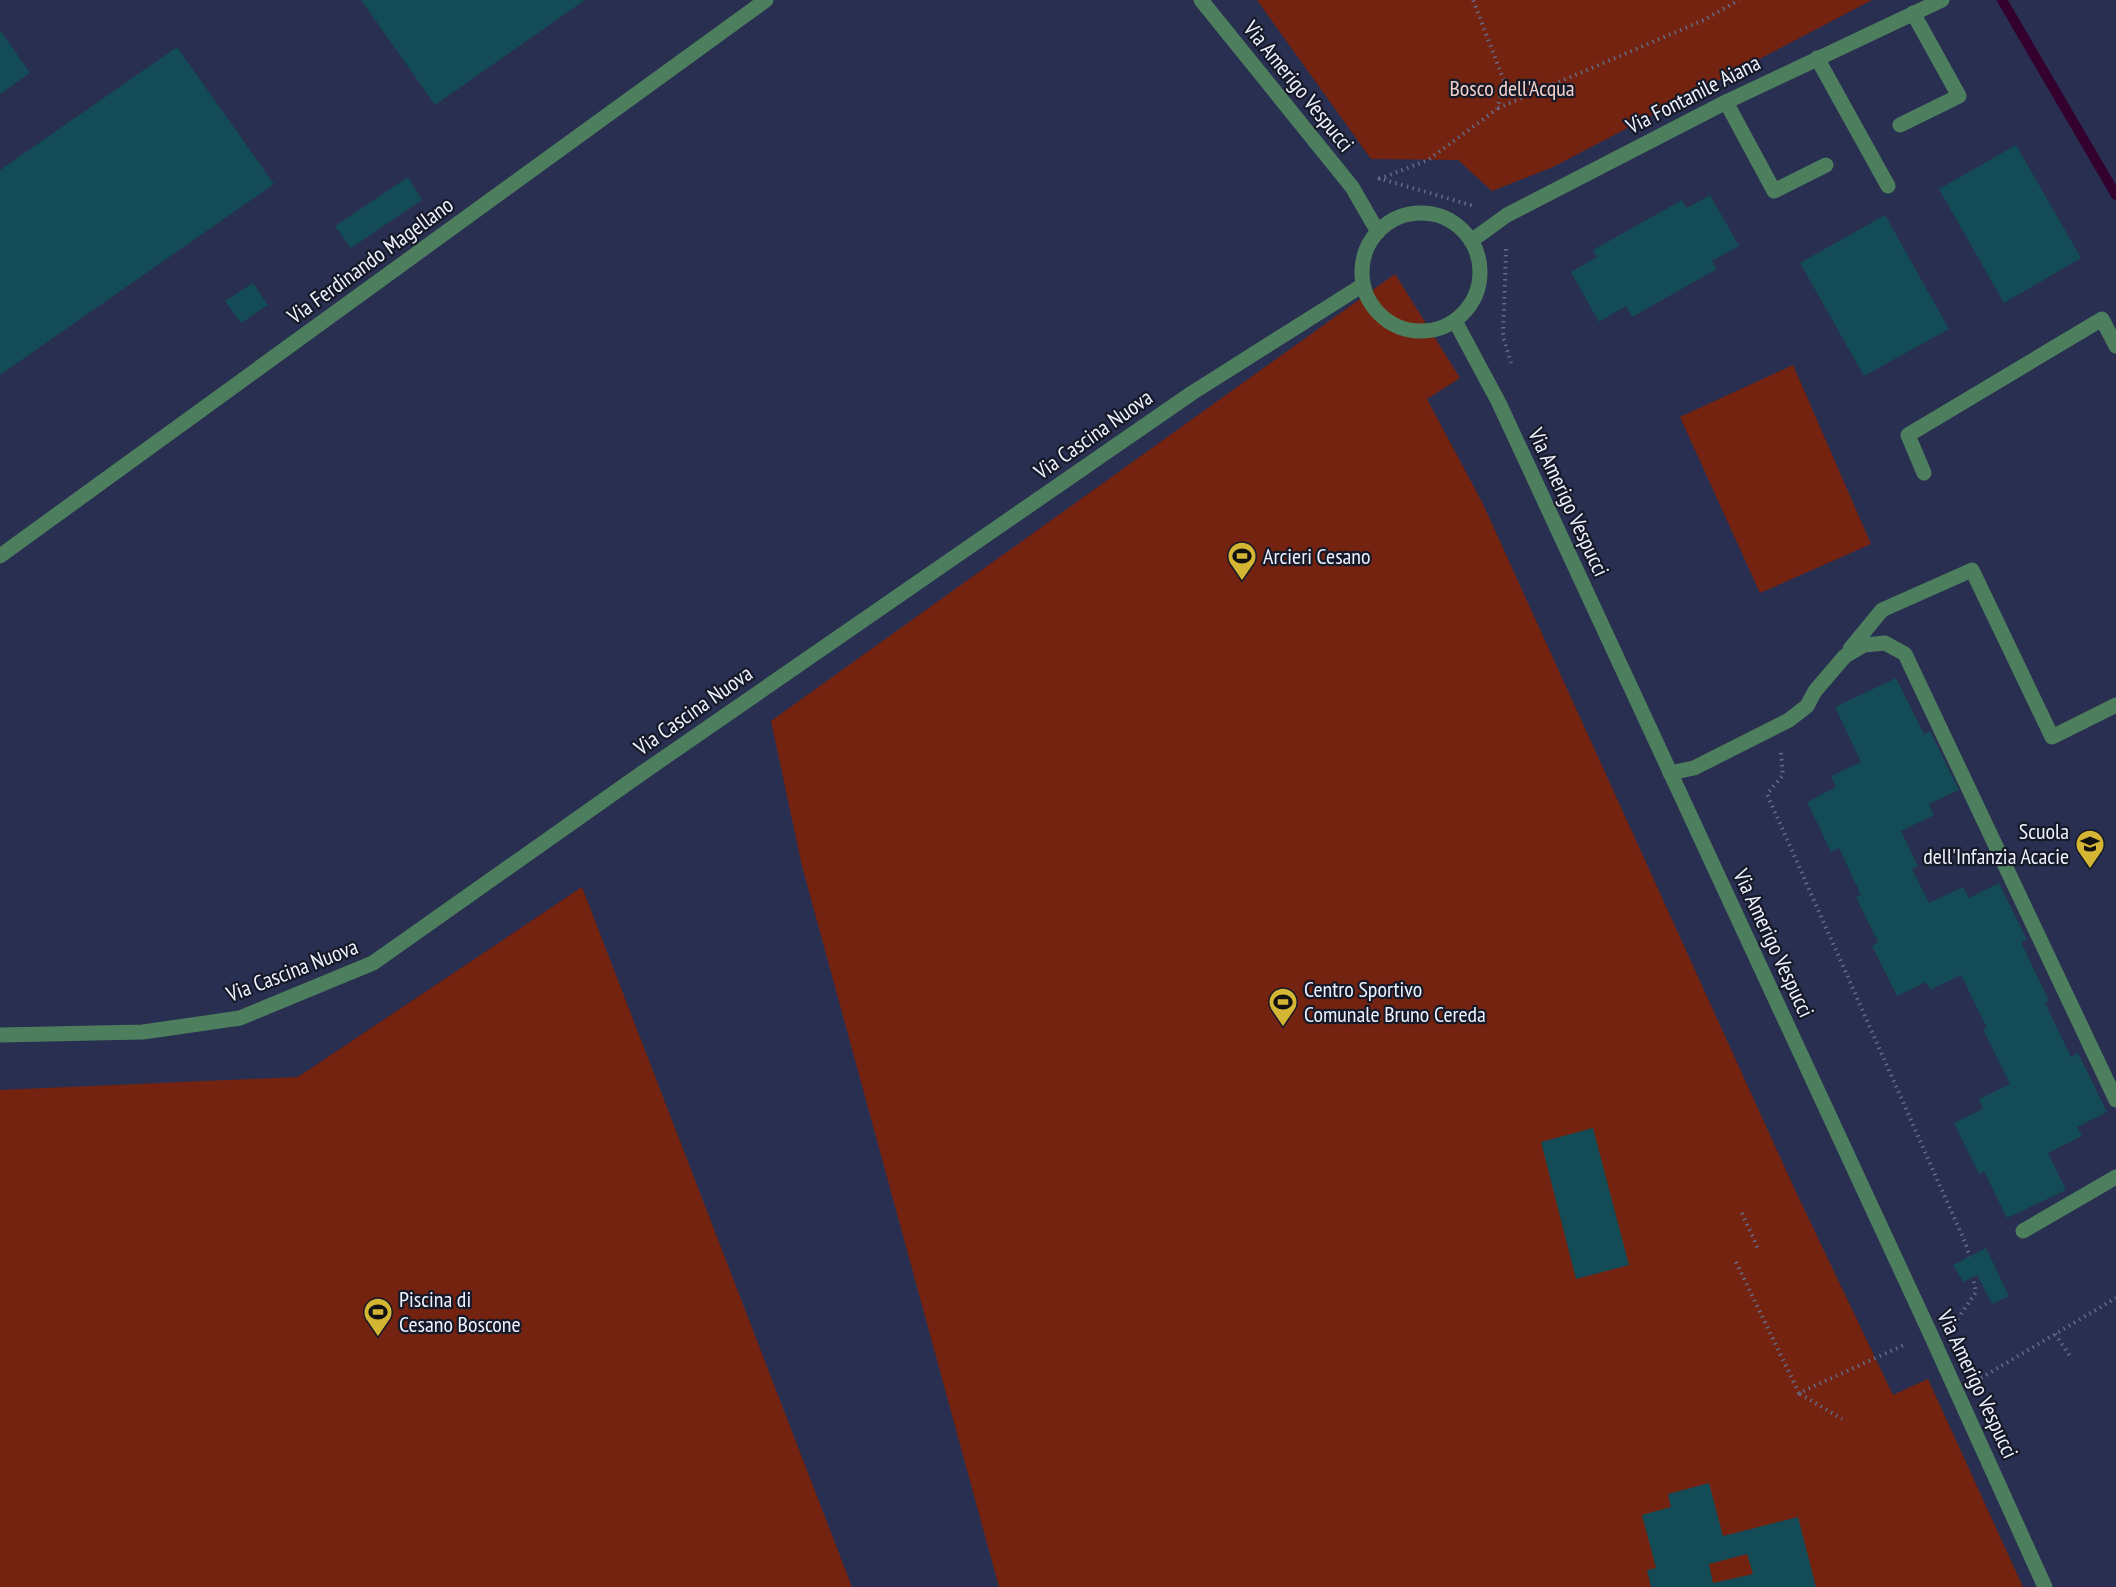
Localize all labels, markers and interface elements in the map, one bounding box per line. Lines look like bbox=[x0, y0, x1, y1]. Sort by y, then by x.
street label: Via Amerigo Vespucci bbox=[1237, 14, 1360, 157]
street label: Via Fontanile Aiana bbox=[1620, 48, 1765, 140]
park label: Bosco dell'Acqua bbox=[1449, 74, 1575, 102]
street label: Via Ferdinando Magellano bbox=[281, 190, 458, 330]
street label: Via Cascina Nuova bbox=[1028, 383, 1158, 486]
street label: Via Amerigo Vespucci bbox=[1522, 422, 1616, 581]
sports icon: Arcieri Cesano bbox=[1226, 540, 1258, 582]
place label: Arcieri Cesano bbox=[1263, 542, 1371, 570]
street label: Via Cascina Nuova bbox=[628, 659, 758, 762]
place label: Scuola dell'Infanzia Acacie bbox=[1923, 817, 2069, 870]
school or university icon: Scuola dell'Infanzia Acacie bbox=[2074, 828, 2106, 870]
street label: Via Amerigo Vespucci bbox=[1727, 863, 1821, 1022]
street label: Via Cascina Nuova bbox=[222, 932, 362, 1008]
place label: Centro Sportivo Comunale Bruno Cereda bbox=[1304, 975, 1486, 1028]
sports icon: Centro Sportivo Comunale Bruno Cereda bbox=[1267, 986, 1299, 1028]
place label: Piscina di Cesano Boscone bbox=[399, 1285, 521, 1338]
sports icon: Piscina di Cesano Boscone bbox=[362, 1296, 394, 1338]
street label: Via Amerigo Vespucci bbox=[1931, 1304, 2025, 1463]

